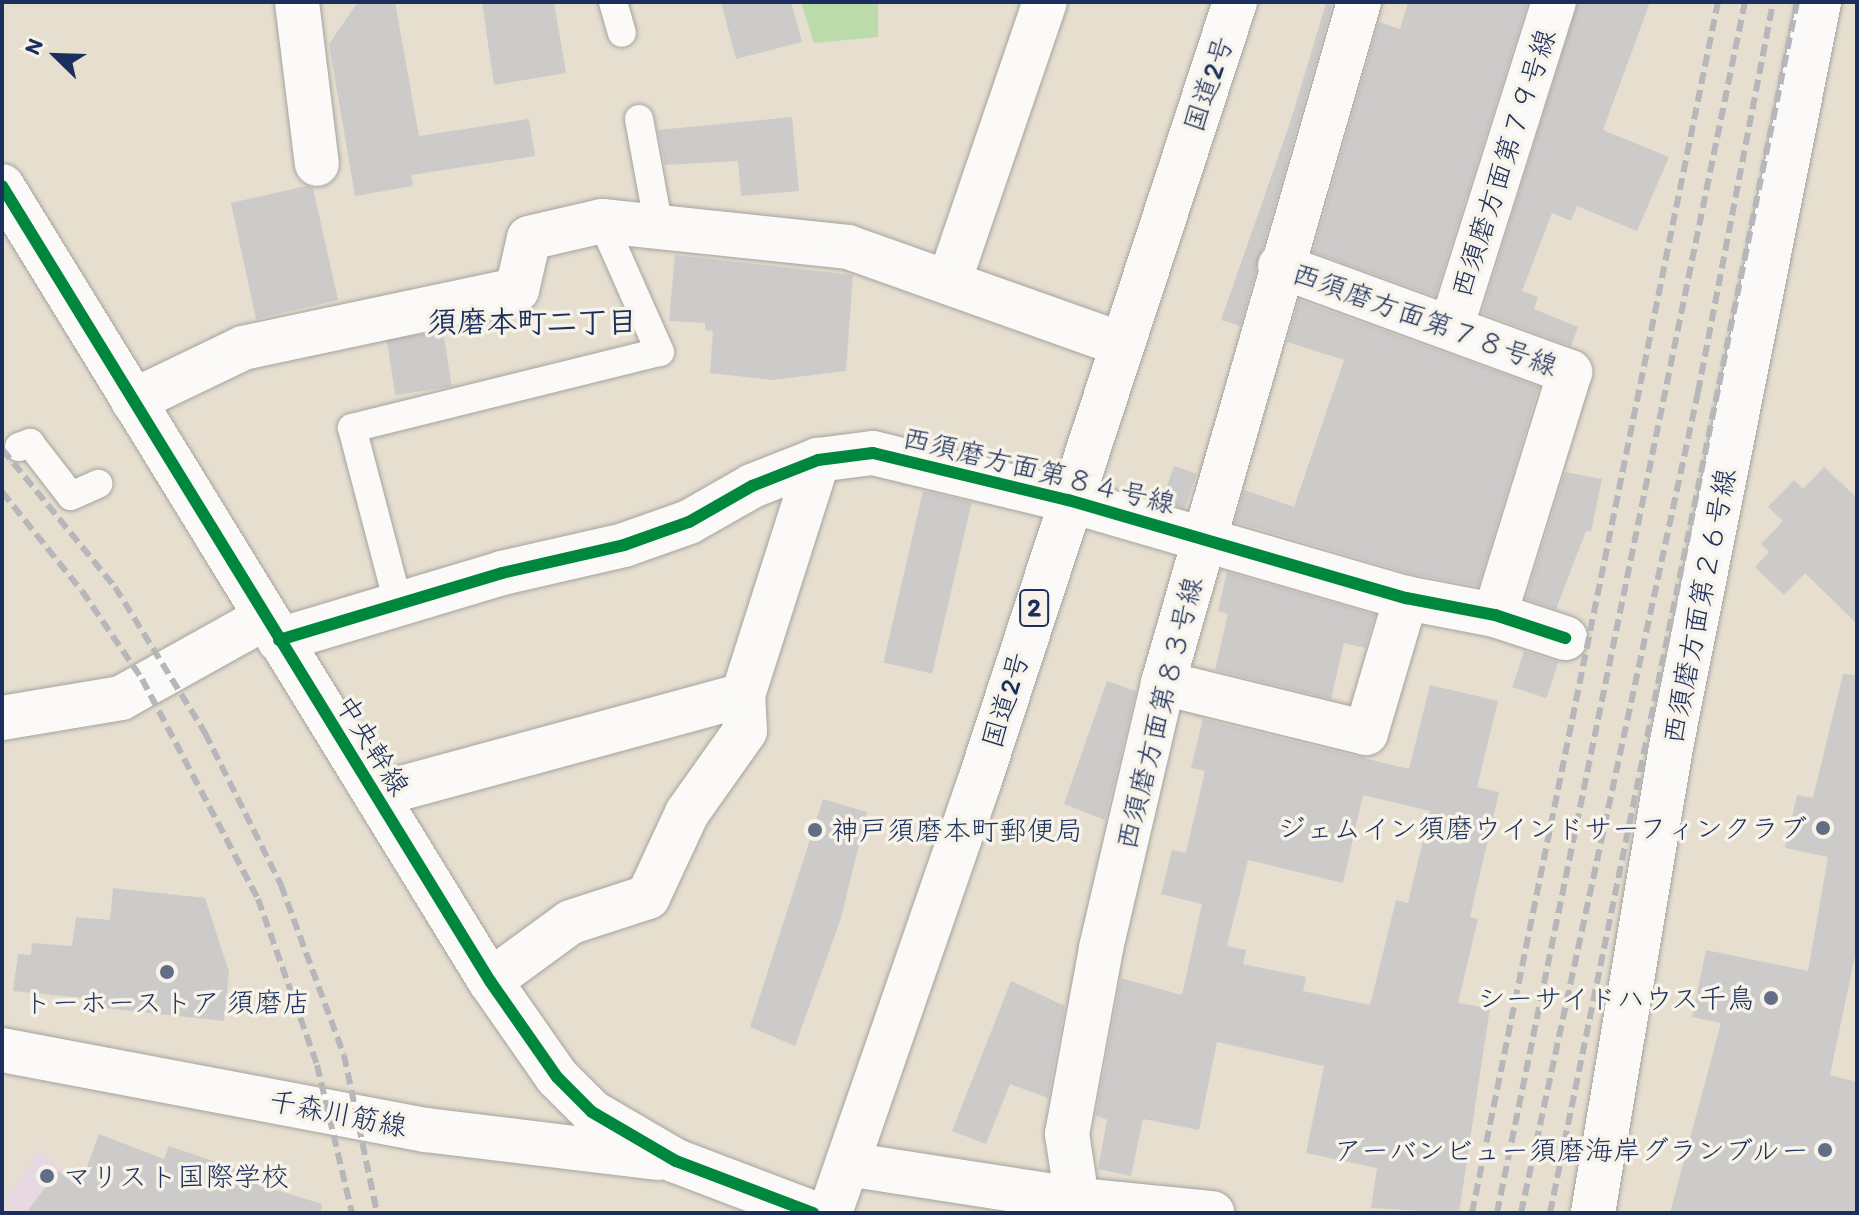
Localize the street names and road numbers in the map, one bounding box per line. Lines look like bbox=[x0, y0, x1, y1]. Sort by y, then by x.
street label: 西須磨方面第７９号線 bbox=[1444, 25, 1562, 301]
street label: 国道2号 bbox=[1176, 32, 1240, 136]
street label: 西須磨方面第７８号線 bbox=[1288, 255, 1562, 383]
street label: 西須磨方面第８４号線 bbox=[899, 420, 1179, 520]
street label: 西須磨方面第２６号線 bbox=[1656, 465, 1742, 747]
street label: 西須磨方面第８３号線 bbox=[1109, 573, 1209, 853]
road number: 2 bbox=[1018, 586, 1050, 630]
street label: 国道2号 bbox=[975, 648, 1035, 752]
street label: 中央幹線 bbox=[329, 689, 417, 801]
street label: 千森川筋線 bbox=[266, 1083, 410, 1143]

